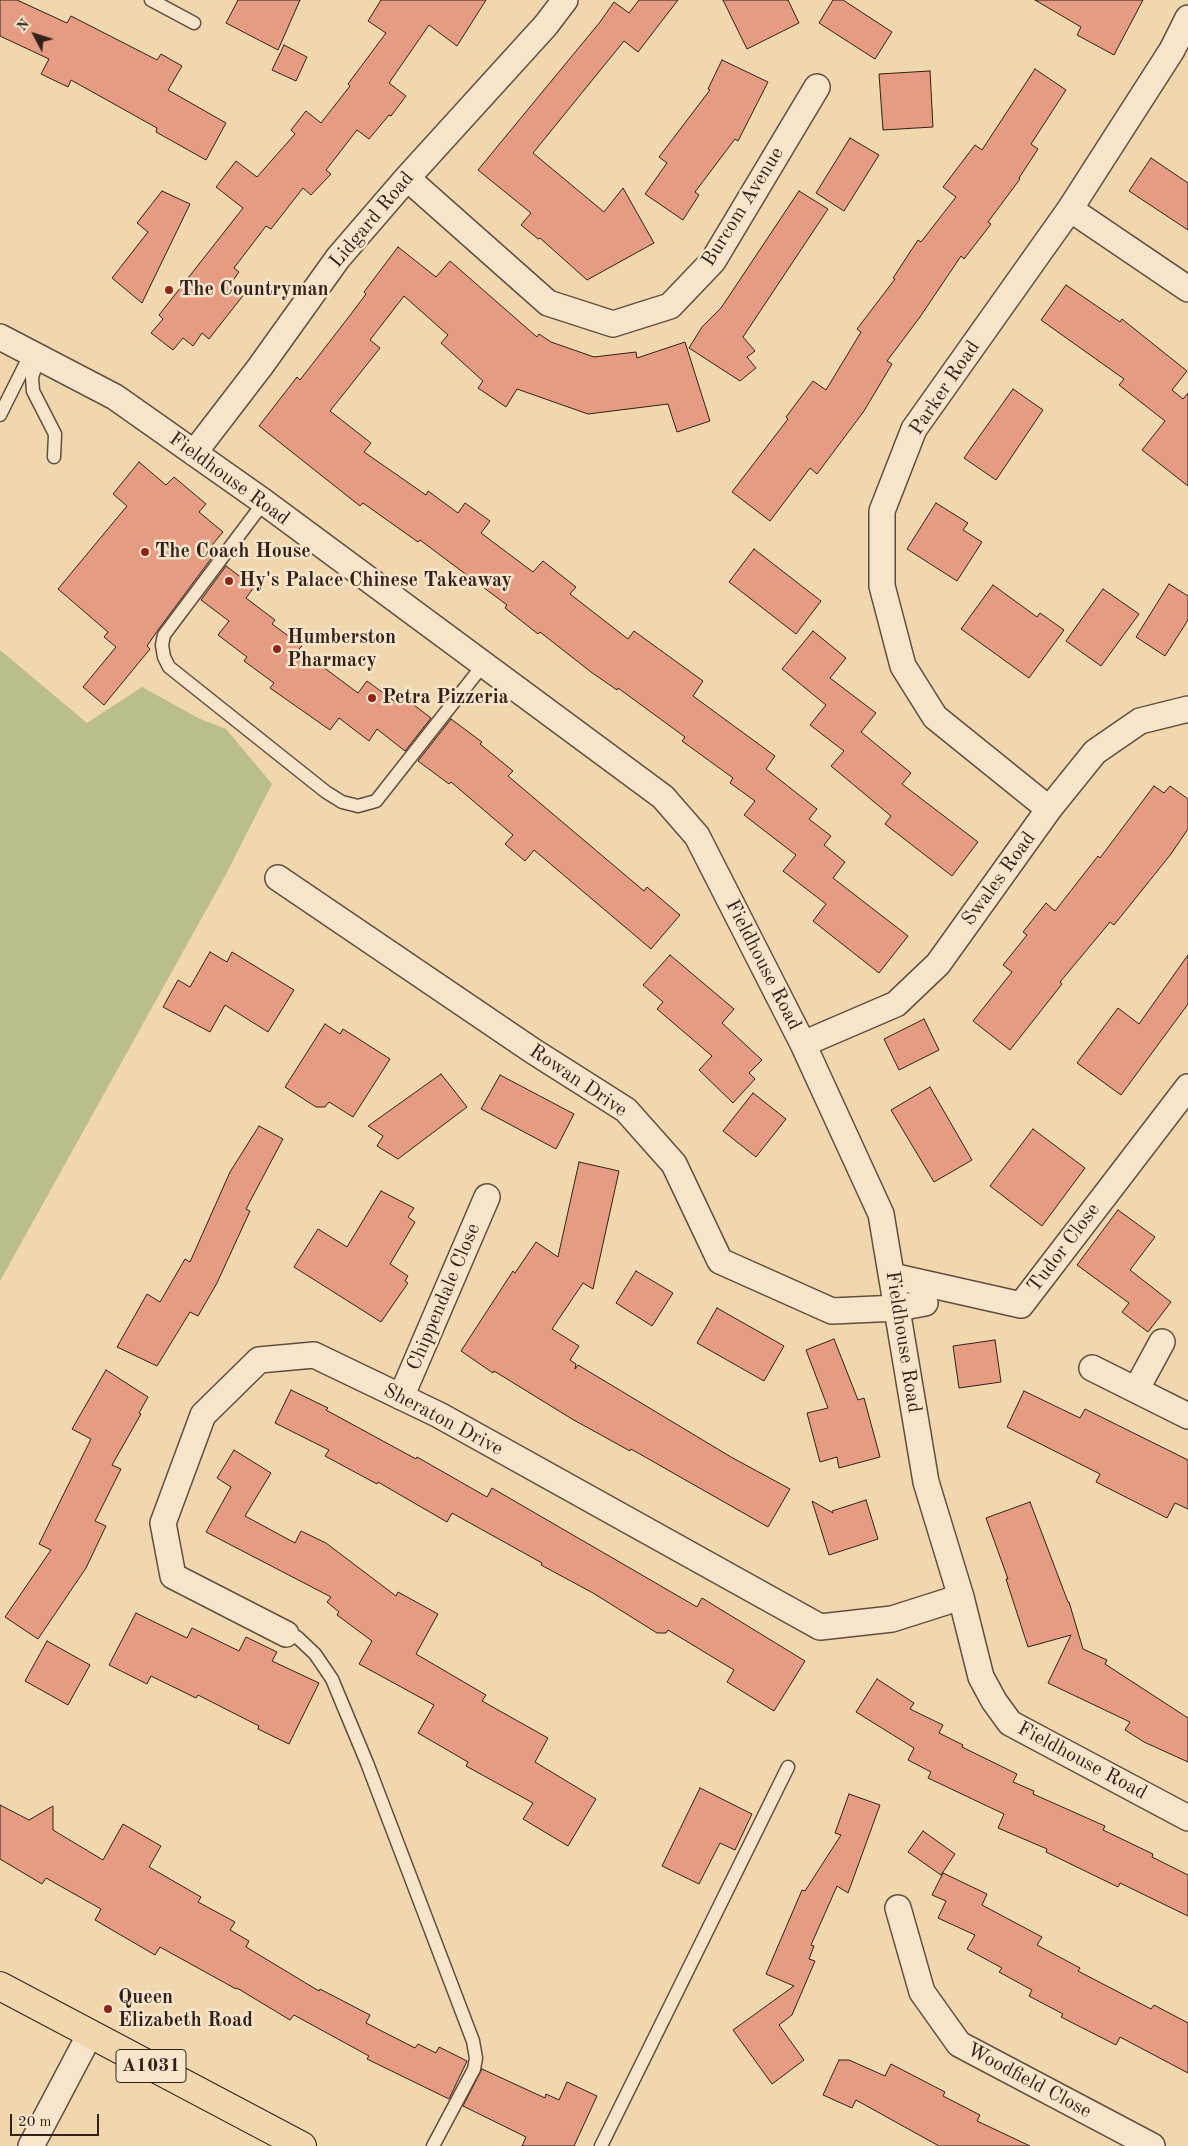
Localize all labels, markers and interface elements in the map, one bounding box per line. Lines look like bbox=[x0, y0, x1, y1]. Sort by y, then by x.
north arrow bbox=[10, 10, 60, 60]
text: N bbox=[15, 17, 32, 34]
street label: Burcom Avenue bbox=[697, 143, 789, 271]
street label: Lidgard Road bbox=[325, 167, 419, 273]
place label: The Countryman bbox=[179, 278, 329, 302]
marker: The Countryman bbox=[163, 284, 175, 296]
street label: Parker Road bbox=[905, 336, 985, 440]
street label: Fieldhouse Road bbox=[164, 427, 294, 531]
place label: The Coach House bbox=[155, 540, 311, 564]
marker: The Coach House bbox=[139, 546, 151, 558]
place label: Hy's Palace Chinese Takeaway bbox=[239, 569, 512, 593]
marker: Hy's Palace Chinese Takeaway bbox=[223, 575, 235, 587]
place label: Humberston Pharmacy bbox=[287, 626, 396, 673]
marker: Humberston Pharmacy bbox=[271, 643, 283, 655]
place label: Petra Pizzeria bbox=[382, 686, 509, 710]
marker: Petra Pizzeria bbox=[366, 692, 378, 704]
street label: Swales Road bbox=[957, 827, 1041, 931]
street label: Fieldhouse Road bbox=[720, 896, 806, 1034]
street label: Rowan Drive bbox=[524, 1039, 632, 1123]
street label: Tudor Close bbox=[1023, 1199, 1105, 1297]
street label: Chippendale Close bbox=[402, 1220, 486, 1374]
street label: Fieldhouse Road bbox=[880, 1269, 926, 1415]
street label: Sheraton Drive bbox=[379, 1378, 507, 1462]
street label: Fieldhouse Road bbox=[1013, 1717, 1151, 1805]
place label: Queen Elizabeth Road bbox=[118, 1986, 253, 2033]
marker: Queen Elizabeth Road bbox=[102, 2003, 114, 2015]
street label: Woodfield Close bbox=[963, 2038, 1095, 2124]
road number: A1031 bbox=[116, 2050, 186, 2082]
scale bar bbox=[12, 2104, 101, 2136]
text: 20 m bbox=[18, 2115, 52, 2130]

